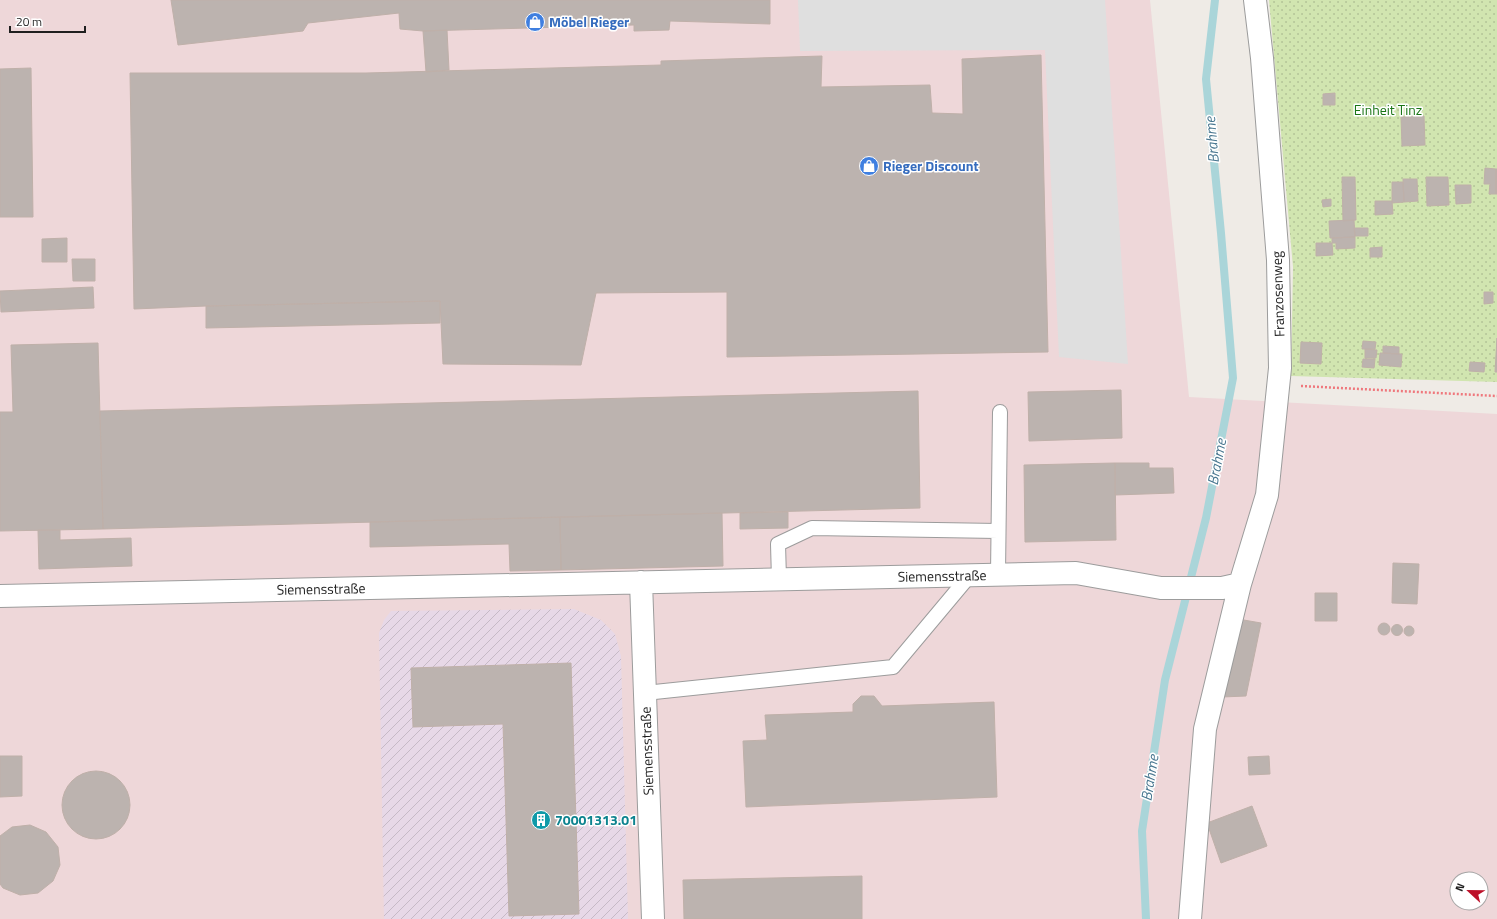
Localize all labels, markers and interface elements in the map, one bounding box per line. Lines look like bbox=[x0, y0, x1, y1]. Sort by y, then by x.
scale bar bbox=[10, 8, 85, 34]
shop icon: Möbel Rieger bbox=[524, 11, 546, 33]
place label: Möbel Rieger bbox=[549, 11, 629, 32]
text: 20 m bbox=[16, 12, 42, 31]
park label: Einheit Tinz bbox=[1354, 99, 1422, 120]
water label: Brahme bbox=[1198, 115, 1225, 164]
shop icon: Rieger Discount bbox=[858, 155, 880, 177]
place label: Rieger Discount bbox=[883, 155, 979, 176]
street label: Franzosenweg bbox=[1266, 251, 1289, 337]
water label: Brahme bbox=[1201, 436, 1232, 487]
street label: Siemensstraße bbox=[897, 564, 987, 587]
street label: Siemensstraße bbox=[276, 577, 366, 600]
street label: Siemensstraße bbox=[634, 706, 659, 796]
water label: Brahme bbox=[1134, 752, 1165, 803]
building icon: 70001313.01 bbox=[530, 809, 552, 831]
place label: 70001313.01 bbox=[555, 809, 637, 830]
north arrow bbox=[1449, 871, 1489, 911]
text: N bbox=[1451, 881, 1469, 894]

